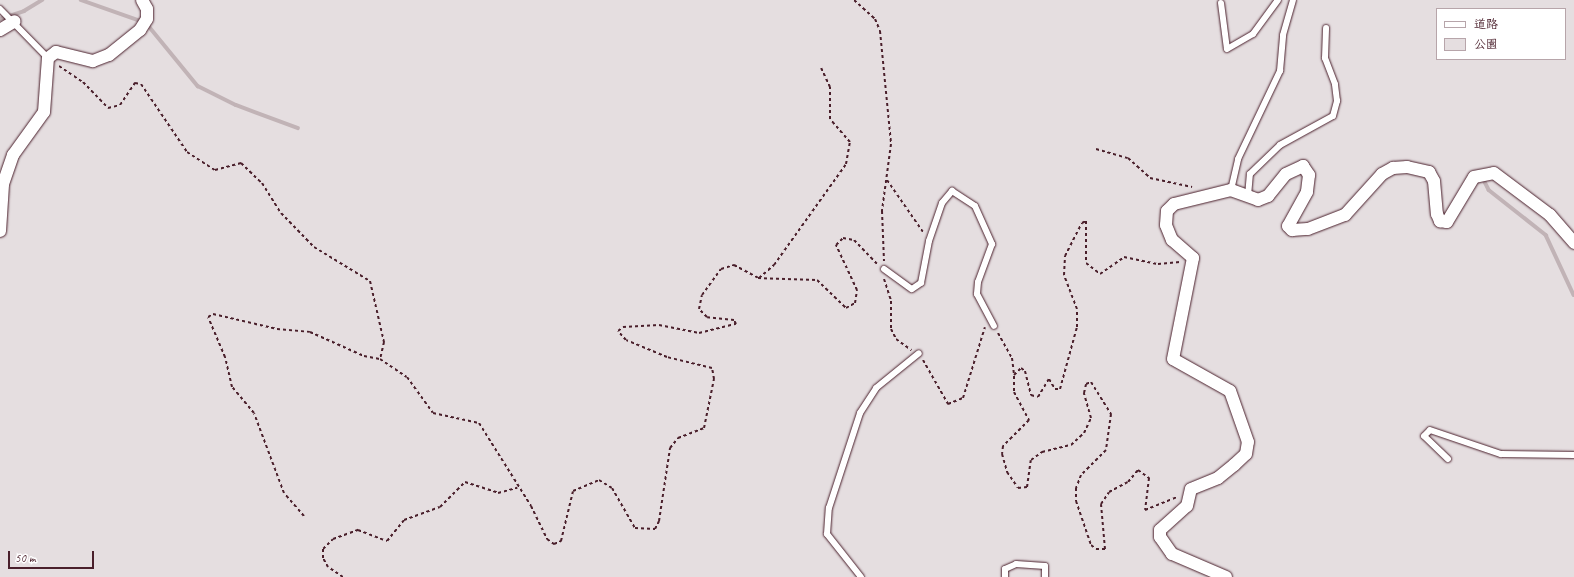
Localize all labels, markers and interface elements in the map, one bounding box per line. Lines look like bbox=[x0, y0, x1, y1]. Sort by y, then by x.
legend bbox=[1436, 8, 1566, 60]
text: 道路 bbox=[1474, 16, 1498, 32]
text: 公園 bbox=[1474, 36, 1498, 52]
scale bar bbox=[10, 543, 96, 569]
text: 50 m bbox=[15, 550, 35, 566]

